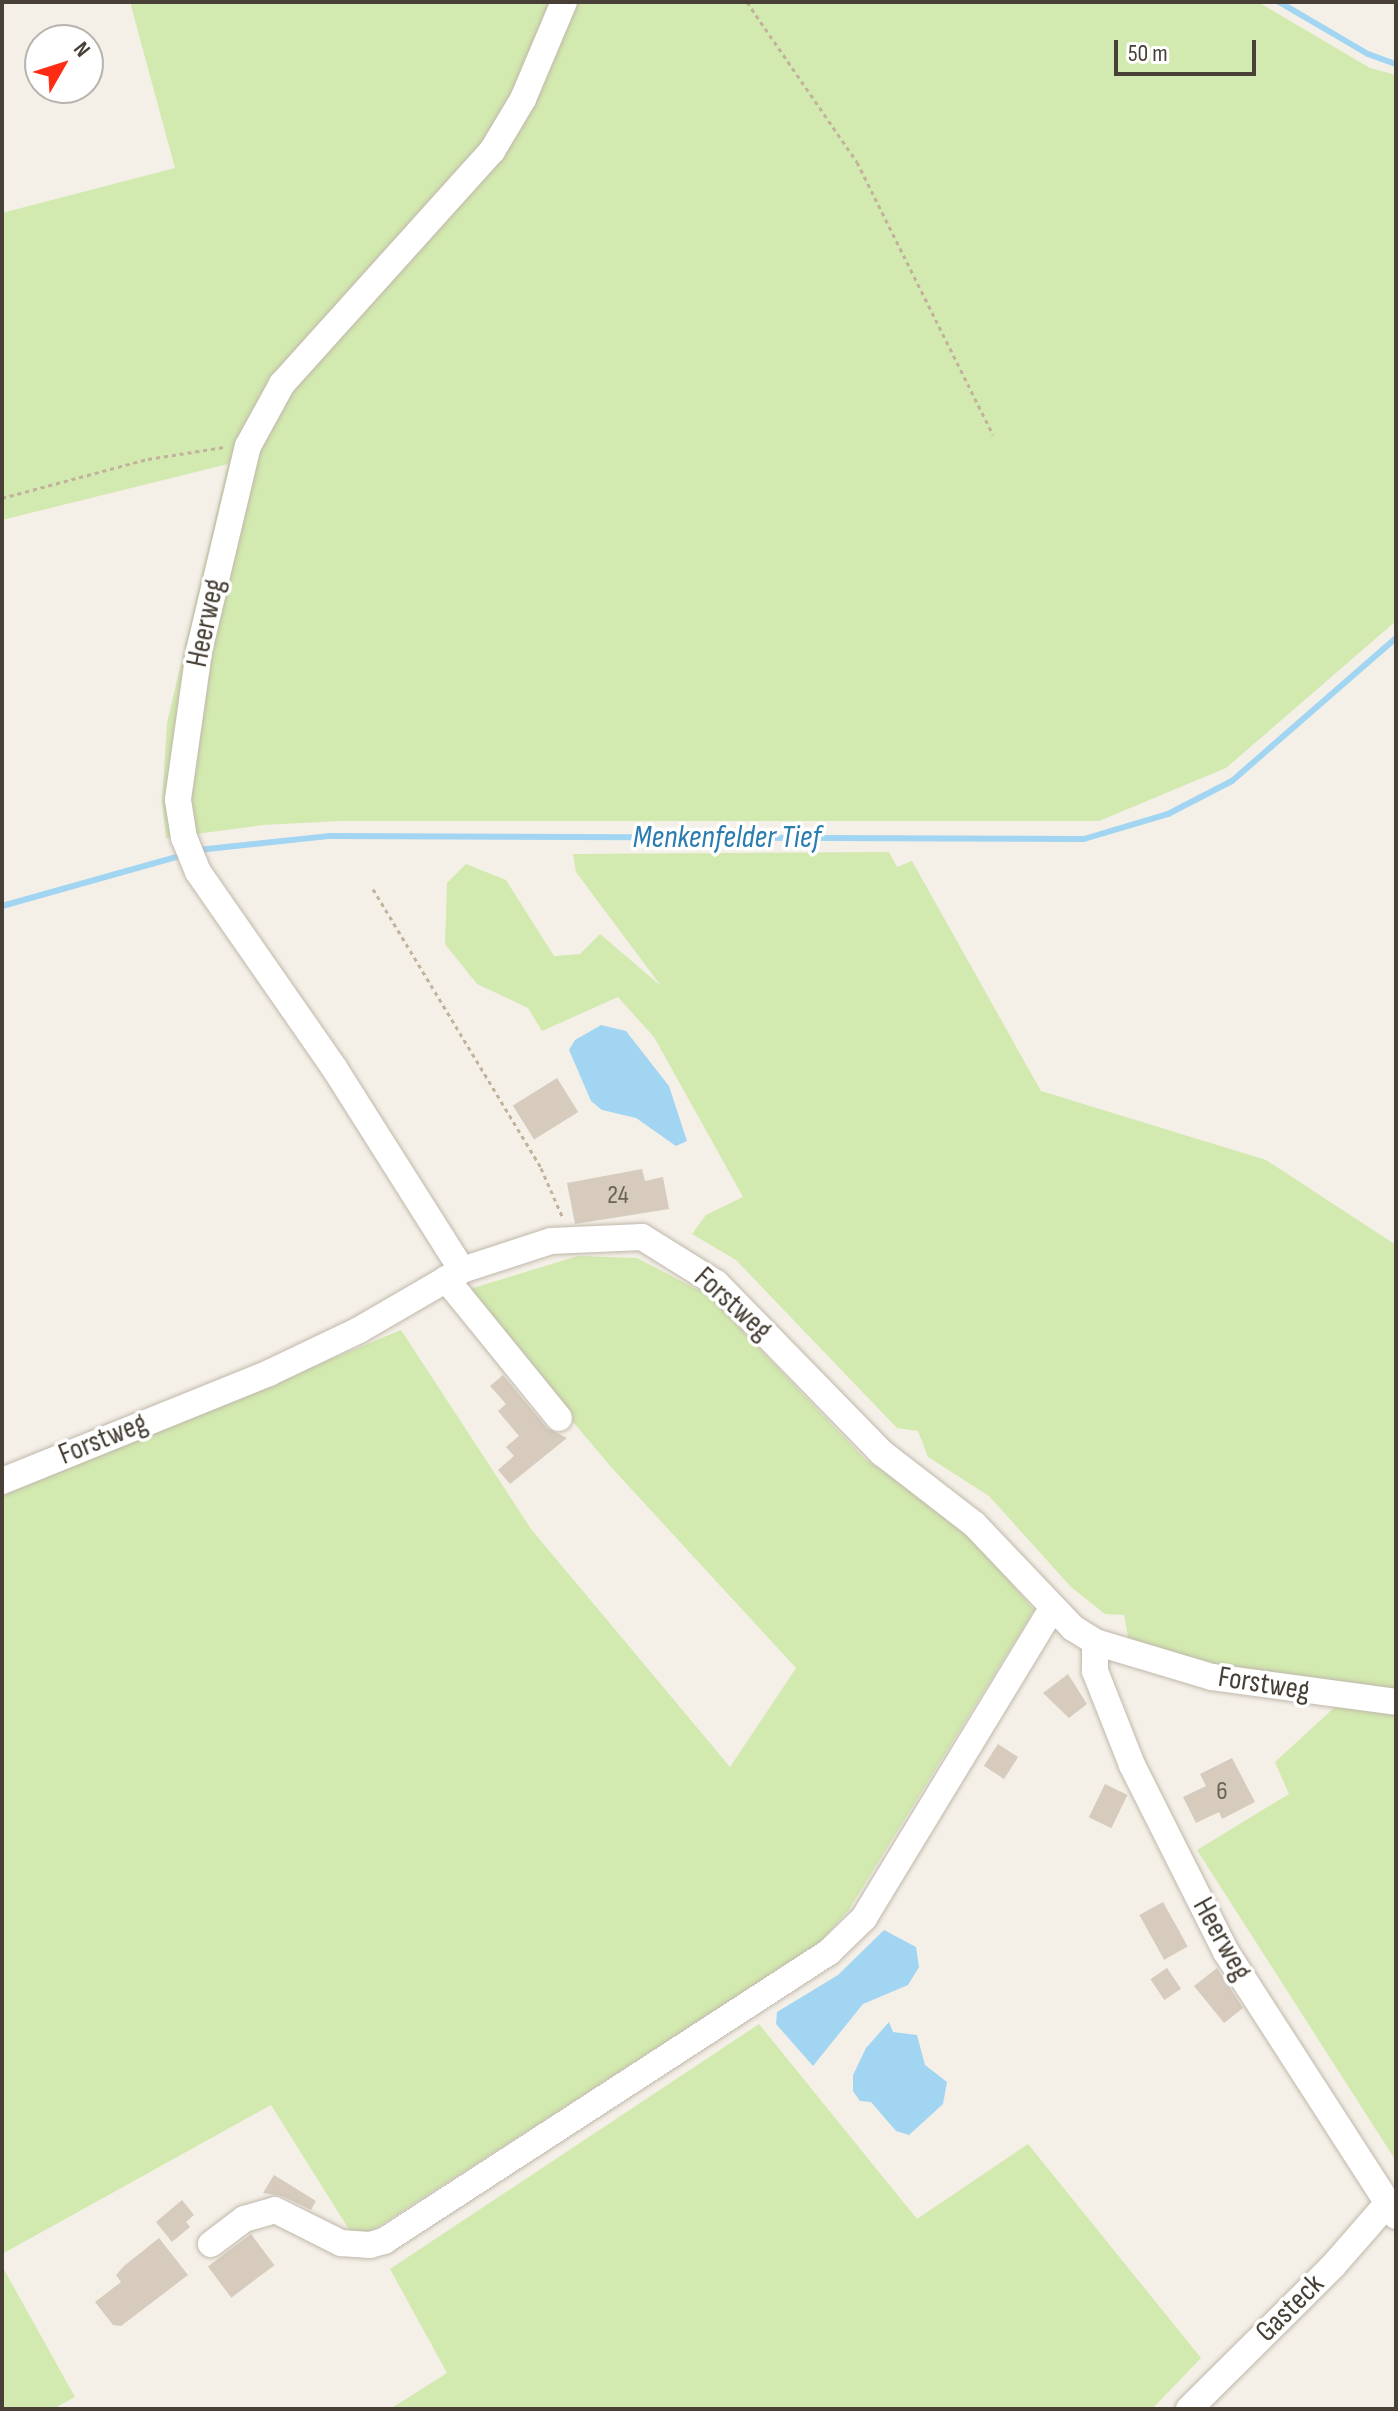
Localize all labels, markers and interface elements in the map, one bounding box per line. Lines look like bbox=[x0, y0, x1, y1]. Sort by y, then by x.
north arrow bbox=[24, 24, 104, 104]
scale bar bbox=[1118, 24, 1260, 74]
text: N bbox=[67, 37, 96, 63]
text: 50 m bbox=[1128, 39, 1168, 68]
street label: Heerweg bbox=[179, 576, 233, 670]
water label: Menkenfelder Tief bbox=[633, 819, 821, 857]
house number: 24 bbox=[607, 1180, 629, 1212]
street label: Forstweg bbox=[687, 1260, 779, 1348]
street label: Forstweg bbox=[53, 1405, 153, 1473]
street label: Forstweg bbox=[1216, 1659, 1312, 1709]
house number: 6 bbox=[1216, 1776, 1228, 1808]
street label: Heerweg bbox=[1185, 1891, 1259, 1987]
street label: Gasteck bbox=[1248, 2266, 1332, 2350]

